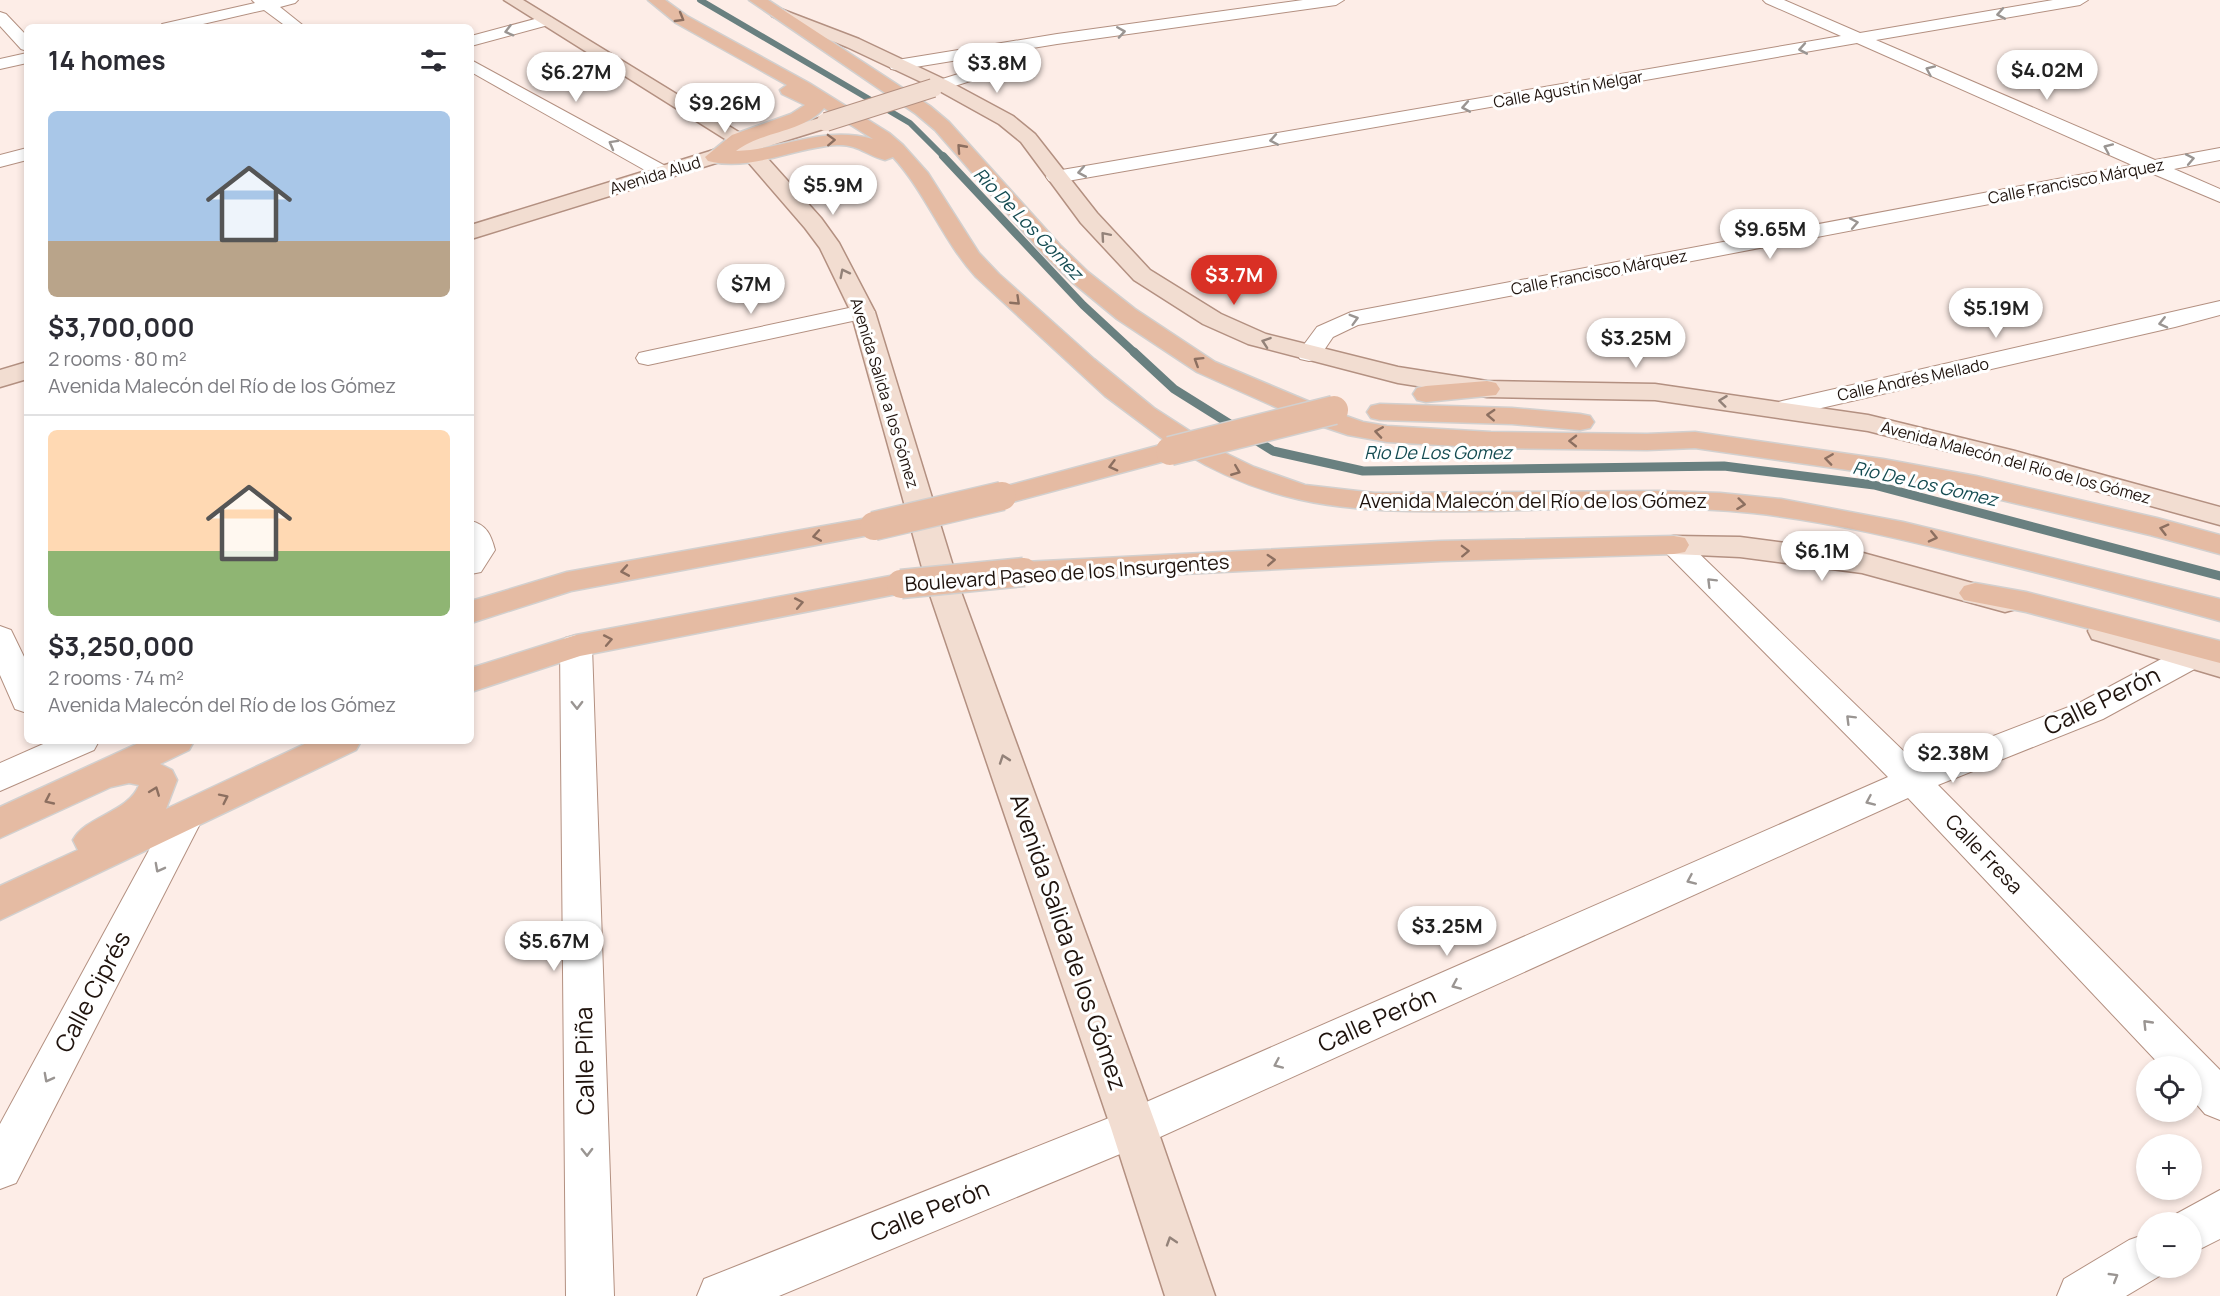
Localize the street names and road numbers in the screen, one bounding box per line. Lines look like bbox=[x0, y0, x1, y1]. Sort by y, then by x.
street label: Calle Agustín Melgar bbox=[1492, 65, 1645, 113]
street label: Avenida Alud bbox=[607, 151, 703, 199]
street label: Calle Francisco Márquez bbox=[1986, 153, 2166, 209]
street label: Calle Francisco Márquez bbox=[1509, 244, 1689, 300]
street label: Avenida Salida a los Gómez bbox=[846, 295, 924, 491]
street label: Calle Andrés Mellado bbox=[1835, 352, 1991, 406]
street label: Avenida Malecón del Río de los Gómez bbox=[1879, 415, 2153, 509]
street label: Avenida Malecón del Río de los Gómez bbox=[1359, 487, 1707, 514]
street label: Boulevard Paseo de los Insurgentes bbox=[904, 548, 1230, 597]
street label: Calle Perón bbox=[2038, 657, 2165, 742]
street label: Avenida Salida de los Gómez bbox=[1003, 789, 1136, 1094]
street label: Calle Fresa bbox=[1940, 808, 2029, 899]
street label: Calle Ciprés bbox=[46, 925, 137, 1058]
street label: Calle Perón bbox=[1312, 978, 1441, 1059]
street label: Calle Piña bbox=[566, 1007, 601, 1115]
street label: Calle Perón bbox=[865, 1171, 994, 1248]

